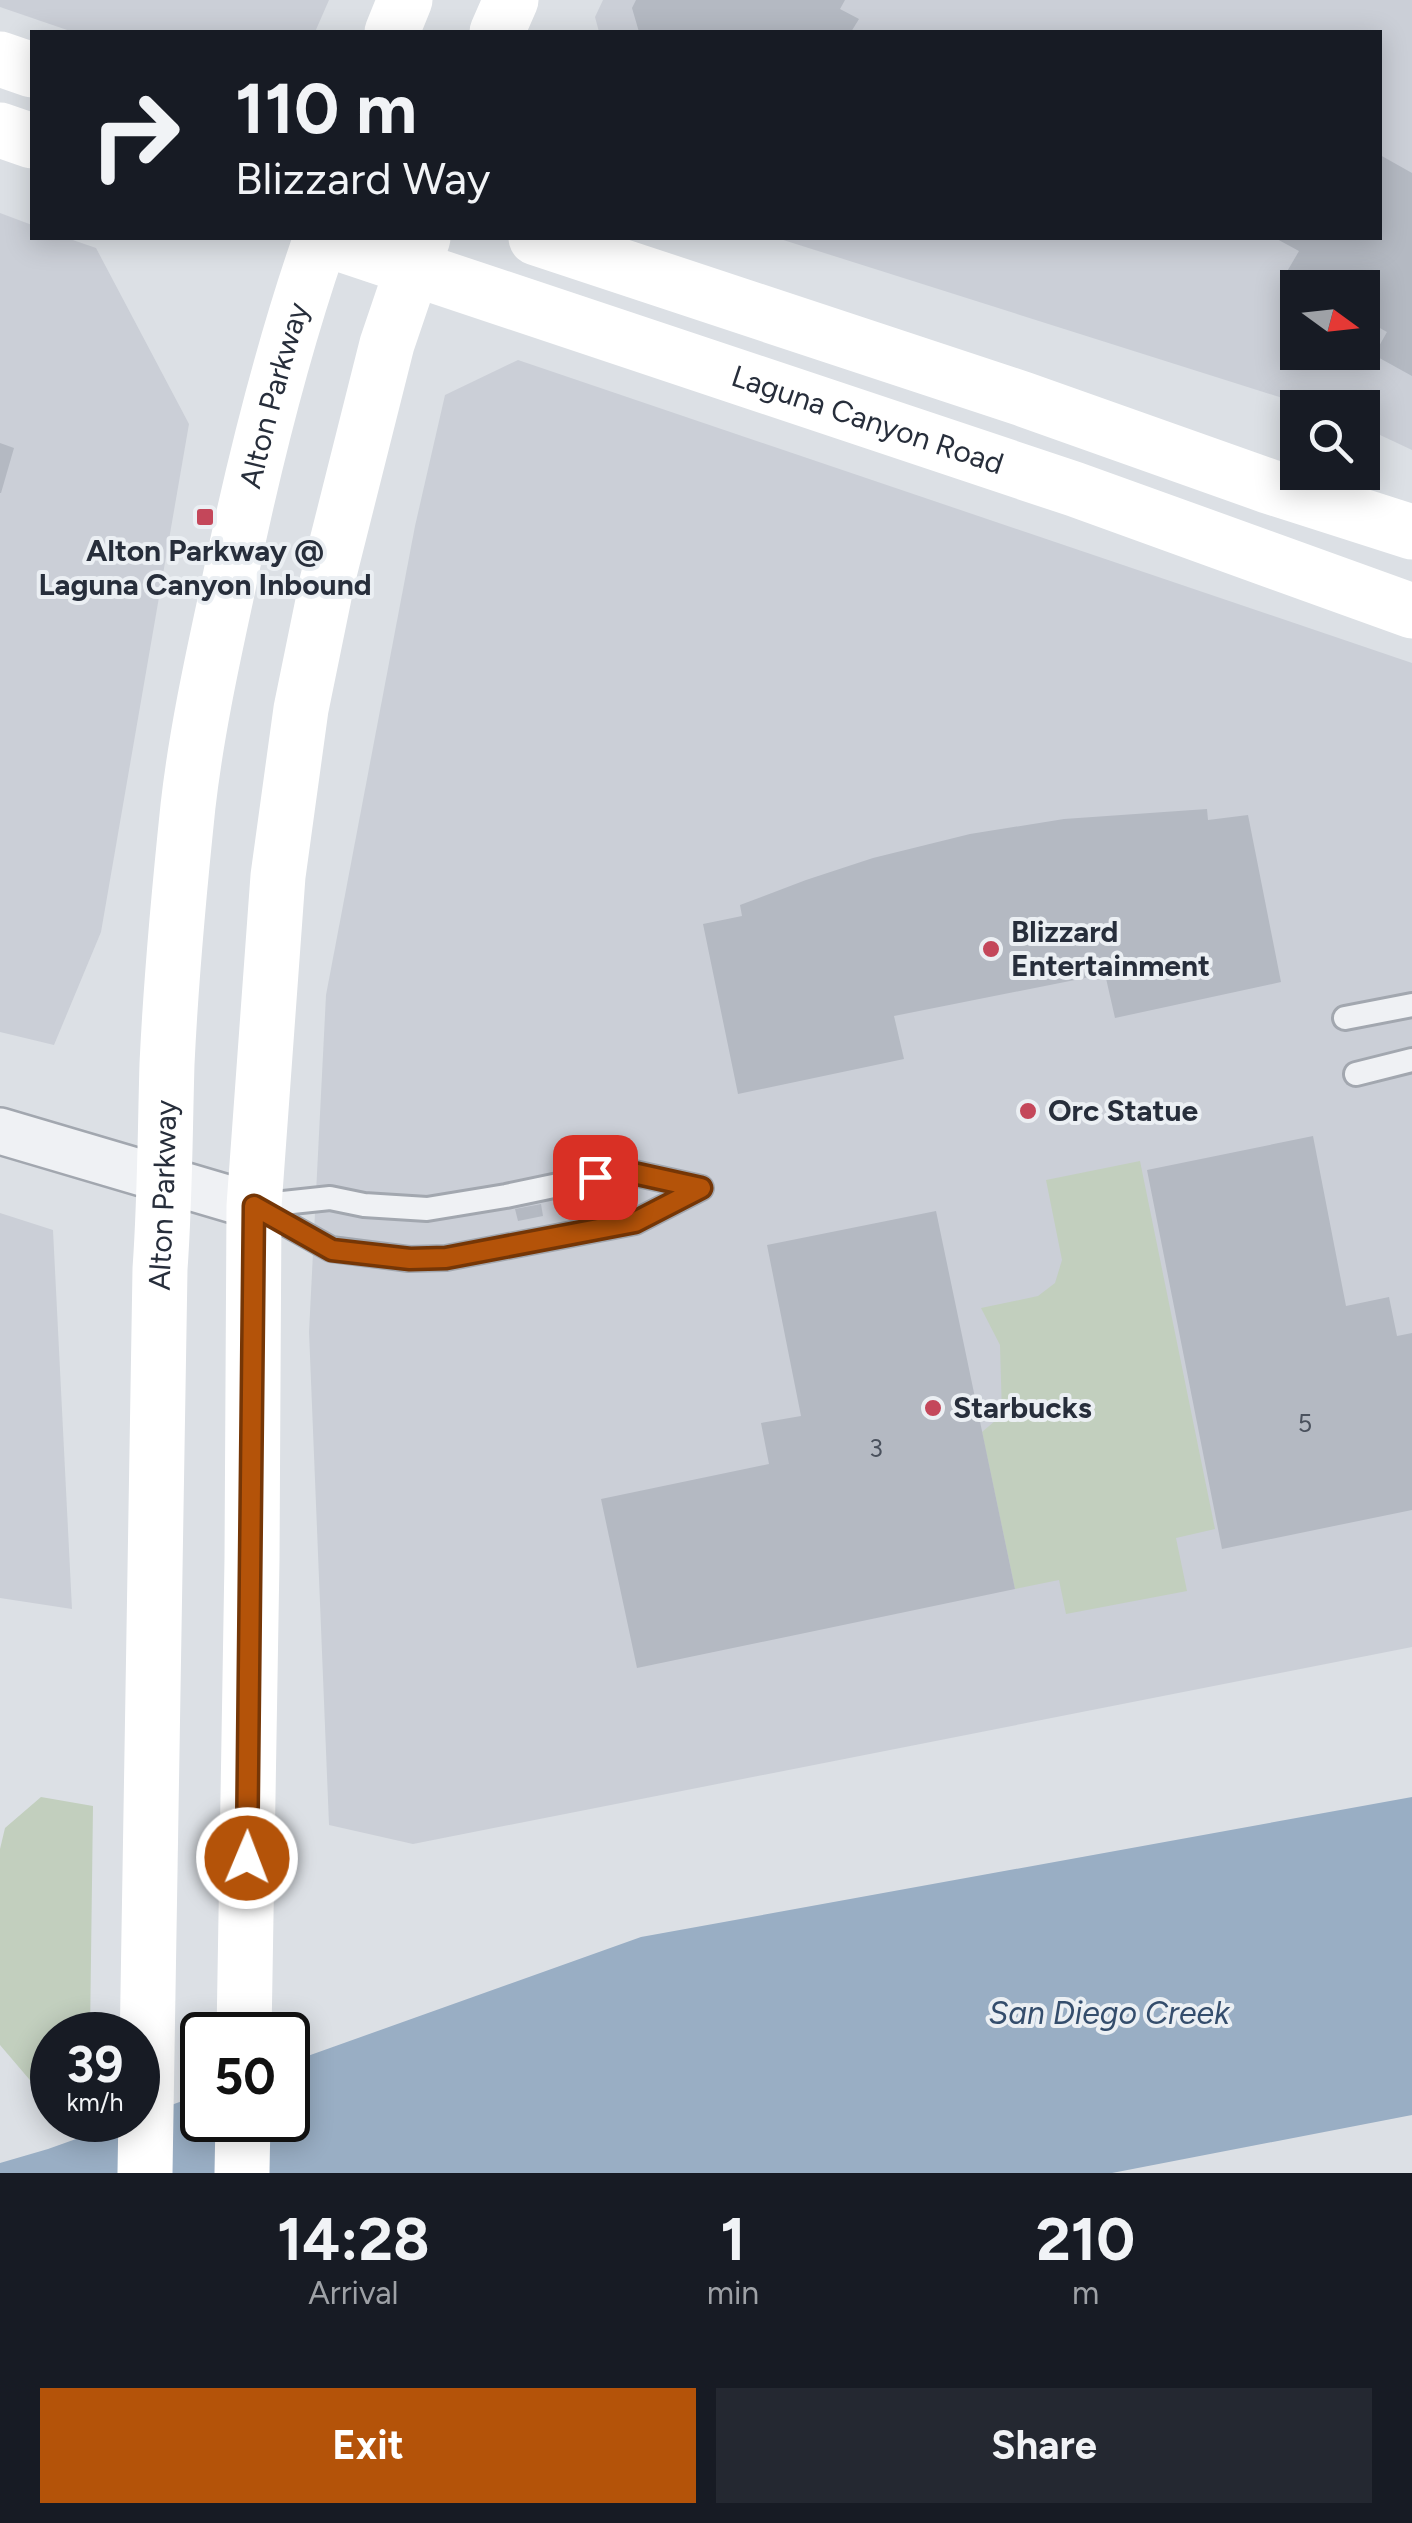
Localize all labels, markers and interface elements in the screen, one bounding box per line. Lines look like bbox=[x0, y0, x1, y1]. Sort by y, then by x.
text: 110 m bbox=[235, 66, 417, 151]
icon: right bbox=[70, 70, 200, 200]
text: Blizzard Way bbox=[235, 151, 490, 205]
north arrow bbox=[1280, 270, 1380, 370]
map controls bbox=[1280, 270, 1380, 490]
street label: Alton Parkway bbox=[231, 298, 317, 492]
street label: Laguna Canyon Road bbox=[727, 357, 1008, 482]
button: search bbox=[1280, 390, 1380, 490]
marker: Alton Parkway @ Laguna Canyon Inbound bbox=[194, 506, 216, 528]
place label: Alton Parkway @ Laguna Canyon Inbound bbox=[38, 532, 372, 603]
place label: Blizzard Entertainment bbox=[1011, 913, 1210, 984]
marker: Blizzard Entertainment bbox=[980, 938, 1002, 960]
place label: Orc Statue bbox=[1048, 1092, 1199, 1129]
street label: Alton Parkway bbox=[141, 1099, 184, 1291]
marker: Orc Statue bbox=[1017, 1100, 1039, 1122]
pin bbox=[553, 1135, 638, 1220]
icon: arrive bbox=[568, 1150, 623, 1205]
place label: Starbucks bbox=[953, 1389, 1092, 1426]
marker: Starbucks bbox=[922, 1397, 944, 1419]
house number: 5 bbox=[1298, 1408, 1312, 1438]
house number: 3 bbox=[869, 1433, 883, 1463]
position arrow bbox=[195, 1806, 299, 1910]
water label: San Diego Creek bbox=[989, 1994, 1231, 2032]
speed limit sign: 50 bbox=[180, 2012, 310, 2142]
text: 39 bbox=[67, 2034, 123, 2095]
text: km/h bbox=[66, 2087, 124, 2117]
text: 14:28 bbox=[277, 2203, 430, 2275]
text: 1 bbox=[720, 2203, 746, 2275]
text: 210 bbox=[1036, 2203, 1135, 2275]
text: Arrival bbox=[308, 2274, 399, 2312]
text: min bbox=[707, 2274, 759, 2312]
text: m bbox=[1072, 2274, 1099, 2312]
button: Exit bbox=[40, 2388, 696, 2503]
button: Share bbox=[716, 2388, 1372, 2503]

